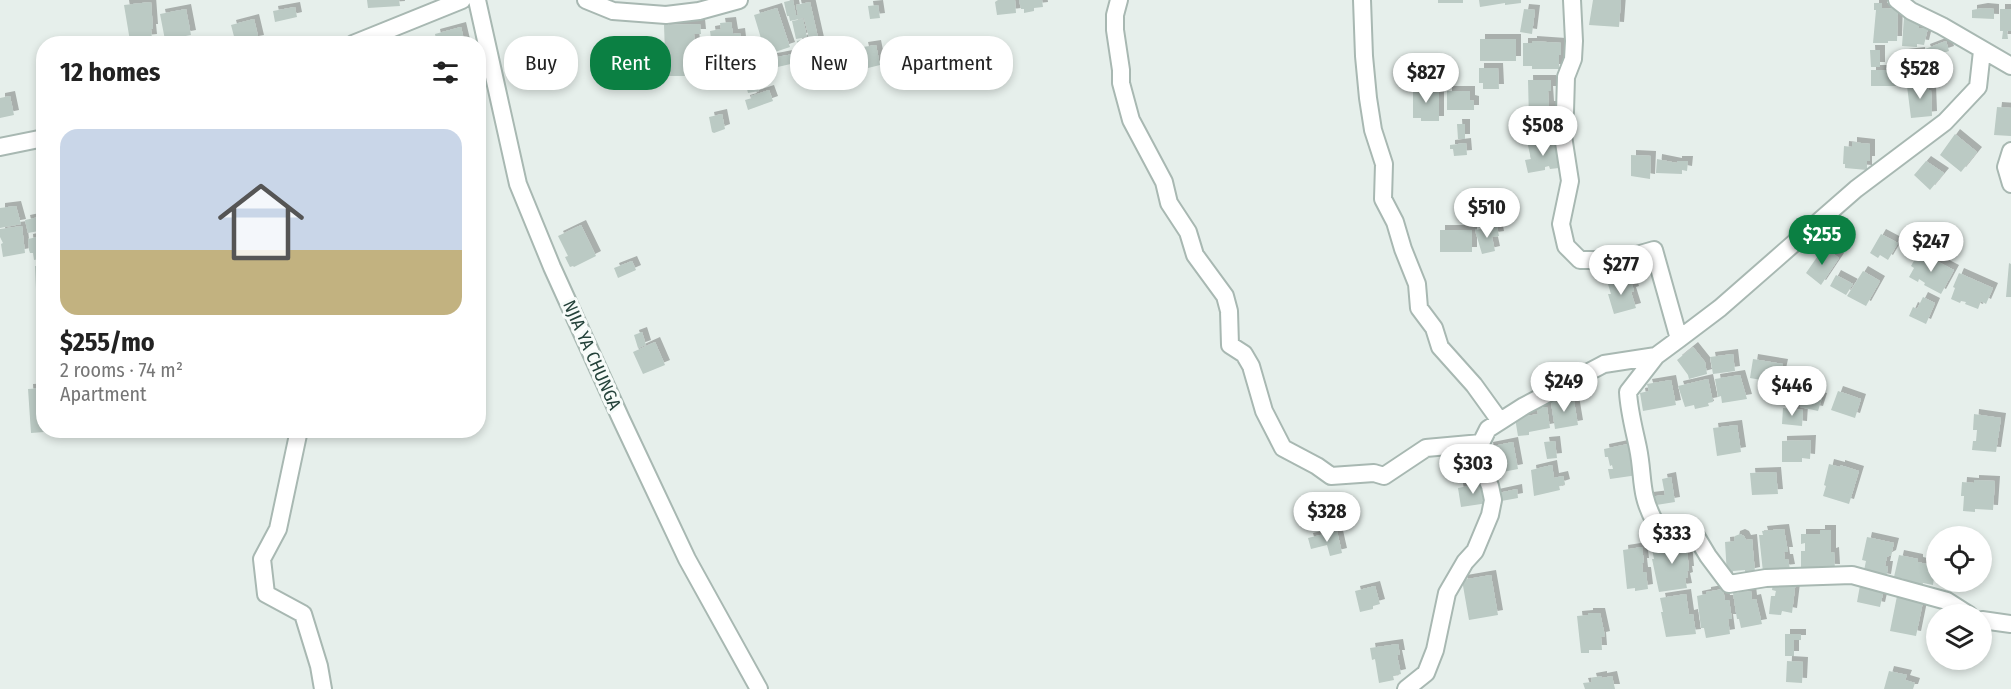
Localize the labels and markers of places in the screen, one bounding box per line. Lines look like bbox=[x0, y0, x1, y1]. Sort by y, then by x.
pin: $528 bbox=[1884, 49, 1956, 100]
pin: $827 bbox=[1390, 53, 1462, 104]
pin: $508 bbox=[1507, 106, 1579, 157]
pin: $510 bbox=[1451, 188, 1523, 239]
pin: $255 bbox=[1786, 215, 1858, 266]
pin: $247 bbox=[1895, 222, 1967, 273]
pin: $277 bbox=[1585, 245, 1657, 296]
pin: $249 bbox=[1528, 362, 1600, 413]
pin: $446 bbox=[1756, 366, 1828, 417]
pin: $303 bbox=[1437, 444, 1509, 495]
pin: $328 bbox=[1291, 492, 1363, 543]
pin: $333 bbox=[1636, 514, 1708, 565]

